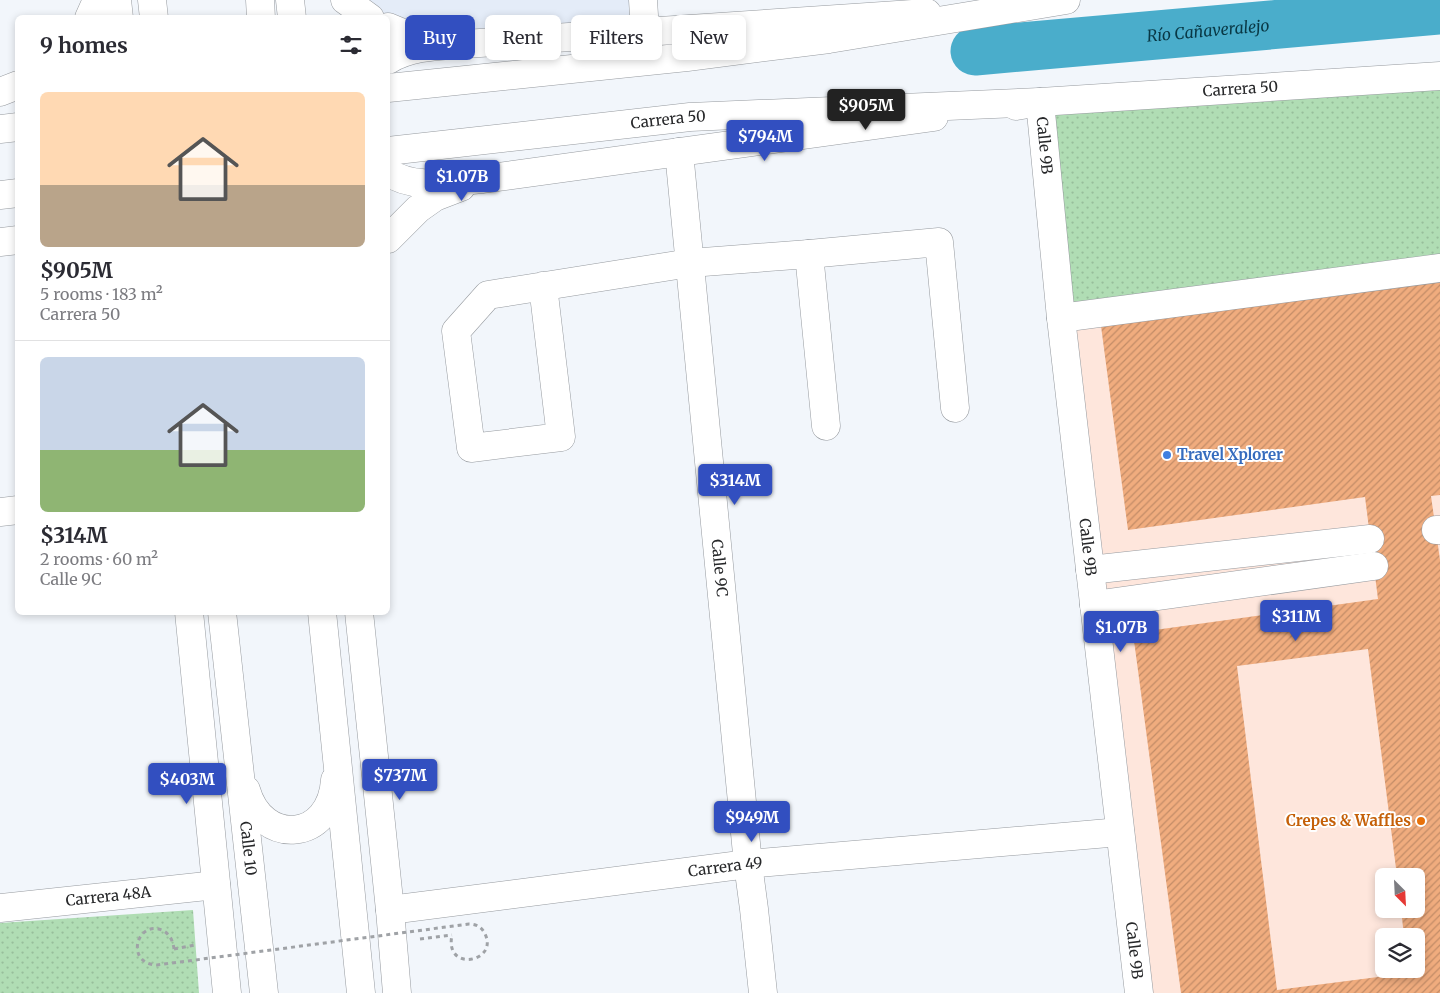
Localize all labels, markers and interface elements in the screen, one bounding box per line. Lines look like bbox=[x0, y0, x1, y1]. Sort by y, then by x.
chip: Buy bbox=[405, 15, 475, 60]
chip: Rent bbox=[485, 15, 561, 60]
chip: Filters bbox=[571, 15, 662, 60]
chip: New bbox=[672, 15, 746, 60]
water label: Río Cañaveralejo bbox=[1146, 15, 1270, 46]
icon: filters bbox=[337, 31, 365, 59]
text: 9 homes bbox=[40, 32, 128, 59]
street label: Carrera 50 bbox=[1202, 77, 1279, 100]
pin: $905M bbox=[831, 88, 901, 131]
text: $905M bbox=[838, 95, 894, 115]
street label: Carrera 50 bbox=[630, 106, 706, 133]
street label: Calle 9B bbox=[1032, 116, 1057, 175]
pin: $794M bbox=[730, 120, 800, 162]
icon: home bbox=[158, 124, 248, 214]
text: $794M bbox=[737, 126, 793, 146]
pin: $1.07B bbox=[421, 160, 503, 202]
text: $1.07B bbox=[436, 166, 488, 186]
text: $905M bbox=[40, 257, 113, 284]
text: 5 rooms · 183 m² bbox=[40, 284, 163, 304]
text: Carrera 50 bbox=[40, 304, 120, 324]
icon: home bbox=[158, 390, 248, 480]
place label: Travel Xplorer bbox=[1177, 445, 1283, 464]
marker: Travel Xplorer bbox=[1161, 449, 1173, 461]
pin: $314M bbox=[700, 464, 770, 506]
text: $314M bbox=[709, 470, 761, 490]
street label: Calle 9B bbox=[1075, 517, 1101, 577]
text: $314M bbox=[40, 522, 108, 549]
street label: Calle 9C bbox=[708, 538, 732, 598]
text: 2 rooms · 60 m² bbox=[40, 549, 158, 569]
text: Calle 9C bbox=[40, 569, 102, 589]
pin: $311M bbox=[1261, 600, 1331, 642]
text: $311M bbox=[1271, 606, 1321, 626]
pin: $1.07B bbox=[1080, 610, 1162, 653]
text: $1.07B bbox=[1095, 617, 1147, 637]
pin: $737M bbox=[365, 758, 435, 801]
pin: $403M bbox=[152, 762, 222, 805]
text: $737M bbox=[373, 765, 427, 785]
text: $403M bbox=[159, 769, 215, 789]
pin: $949M bbox=[717, 800, 787, 843]
text: $949M bbox=[725, 807, 779, 827]
place label: Crepes & Waffles bbox=[1286, 811, 1411, 830]
marker: Crepes & Waffles bbox=[1415, 815, 1427, 827]
street label: Calle 10 bbox=[236, 820, 261, 877]
street label: Carrera 49 bbox=[687, 853, 763, 881]
north arrow bbox=[1375, 868, 1425, 918]
map controls bbox=[1375, 868, 1425, 978]
street label: Carrera 48A bbox=[65, 882, 152, 910]
street label: Calle 9B bbox=[1122, 921, 1147, 980]
button: layers bbox=[1375, 928, 1425, 978]

